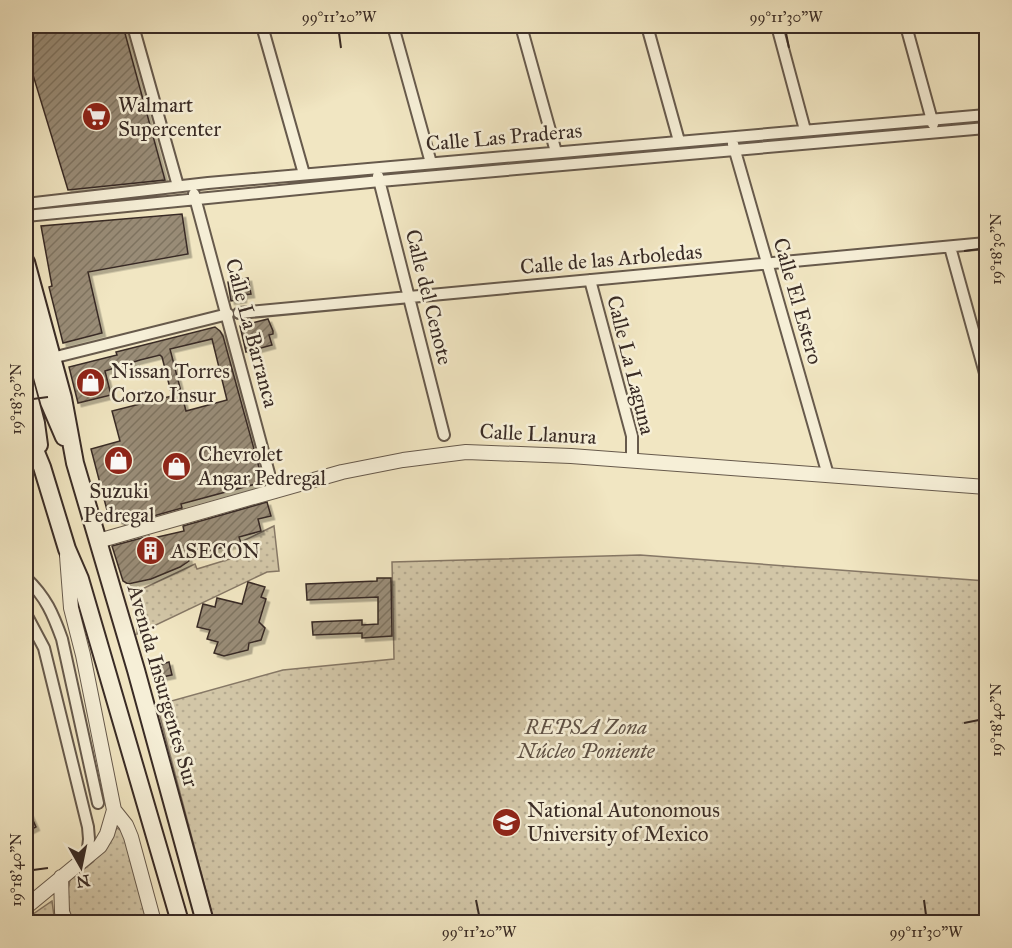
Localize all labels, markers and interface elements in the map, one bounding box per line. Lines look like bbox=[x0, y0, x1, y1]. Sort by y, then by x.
text: 99°11'20"W bbox=[302, 8, 377, 26]
text: 99°11'30"W bbox=[749, 8, 823, 26]
place label: Walmart Supercenter bbox=[118, 92, 221, 142]
supermarket icon: Walmart Supercenter bbox=[81, 101, 113, 133]
street label: Calle Las Praderas bbox=[425, 117, 583, 157]
text: 19°18'30"N bbox=[987, 213, 1005, 285]
street label: Calle del Cenote bbox=[400, 227, 458, 368]
street label: Calle El Estero bbox=[768, 235, 829, 367]
street label: Calle de las Arboledas bbox=[519, 238, 703, 280]
street label: Calle La Barranca bbox=[220, 256, 284, 410]
street label: Calle La Laguna bbox=[601, 293, 661, 437]
place label: Nissan Torres Corzo Insur bbox=[111, 358, 230, 408]
text: 19°18'30"N bbox=[7, 363, 25, 435]
shop icon: Nissan Torres Corzo Insur bbox=[74, 367, 106, 399]
street label: Calle Llanura bbox=[479, 418, 597, 450]
place label: Chevrolet Angar Pedregal bbox=[197, 441, 326, 491]
shop icon: Suzuki Pedregal bbox=[103, 444, 135, 476]
shop icon: Chevrolet Angar Pedregal bbox=[161, 450, 193, 482]
place label: Suzuki Pedregal bbox=[83, 478, 155, 528]
building icon: ASECON bbox=[134, 535, 166, 567]
place label: ASECON bbox=[170, 538, 260, 564]
street label: Avenida Insurgentes Sur bbox=[121, 581, 204, 790]
text: 19°18'40"N bbox=[987, 683, 1005, 757]
park label: REPSA Zona Núcleo Poniente bbox=[516, 714, 656, 764]
place label: National Autonomous University of Mexico bbox=[527, 797, 720, 847]
school or university icon: National Autonomous University of Mexico bbox=[490, 806, 522, 838]
text: 19°18'40"N bbox=[7, 833, 25, 907]
north arrow bbox=[51, 837, 111, 897]
text: N bbox=[75, 871, 91, 892]
text: 99°11'20"W bbox=[442, 923, 517, 941]
text: 99°11'30"W bbox=[889, 923, 963, 941]

